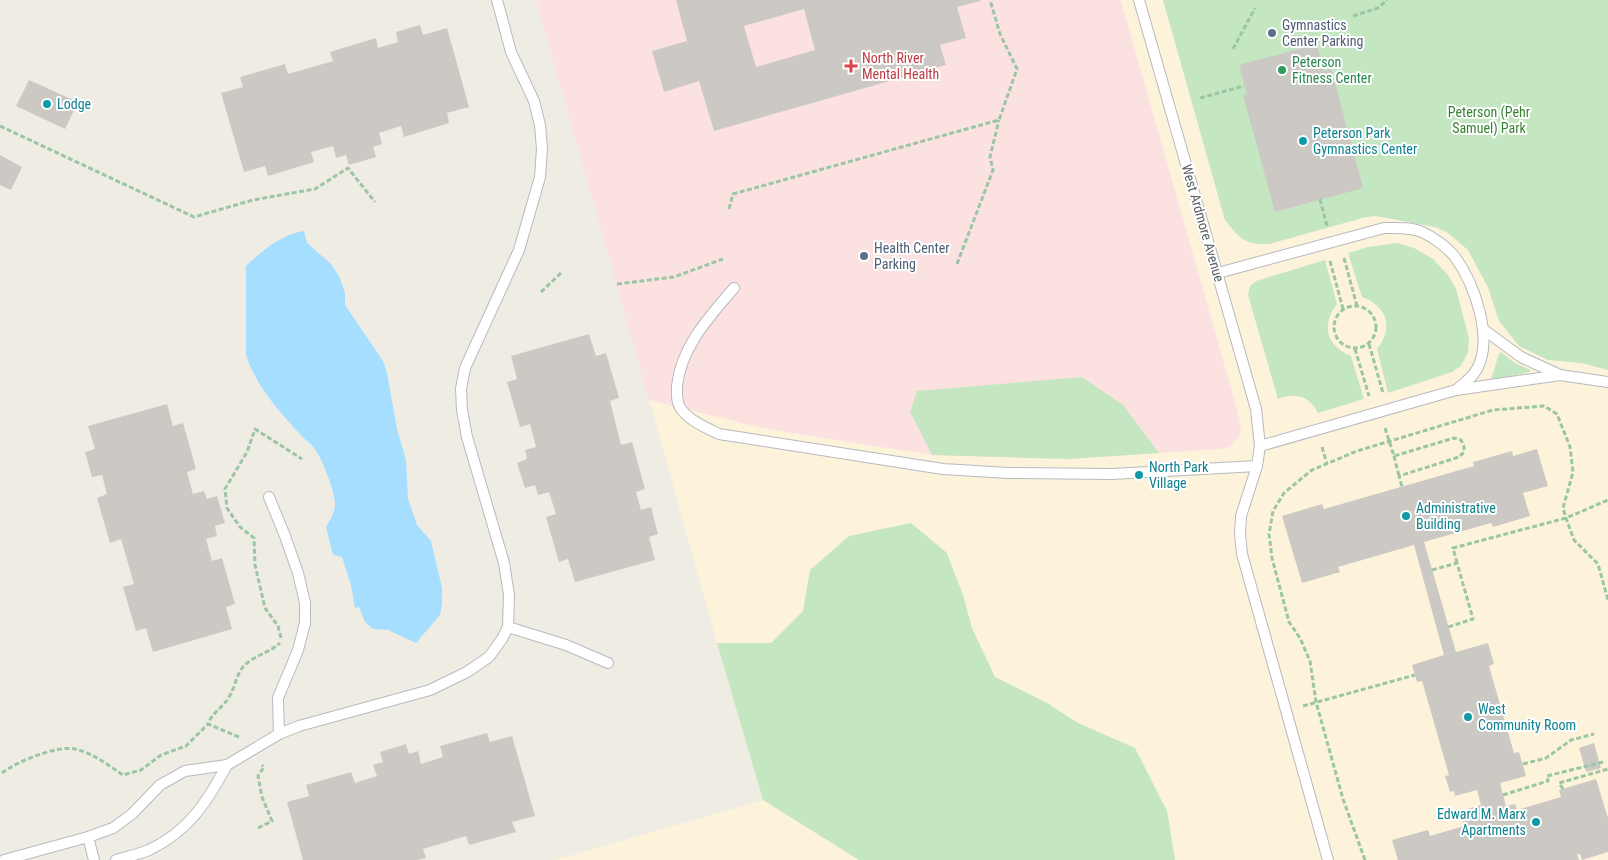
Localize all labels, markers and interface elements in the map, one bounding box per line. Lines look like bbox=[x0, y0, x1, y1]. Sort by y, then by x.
place label: Gymnastics Center Parking bbox=[1282, 17, 1363, 49]
marker: Gymnastics Center Parking bbox=[1266, 27, 1278, 39]
place label: North River Mental Health bbox=[862, 50, 939, 82]
place label: Peterson Fitness Center bbox=[1292, 54, 1372, 86]
marker: North River Mental Health bbox=[844, 59, 858, 73]
marker: Peterson Fitness Center bbox=[1276, 64, 1288, 76]
place label: Lodge bbox=[57, 96, 92, 112]
marker: Lodge bbox=[41, 98, 53, 110]
park label: Peterson (Pehr Samuel) Park bbox=[1448, 104, 1530, 137]
place label: Peterson Park Gymnastics Center bbox=[1313, 125, 1417, 157]
marker: Peterson Park Gymnastics Center bbox=[1297, 135, 1309, 147]
street label: West Ardmore Avenue bbox=[1179, 162, 1228, 284]
place label: Health Center Parking bbox=[874, 240, 950, 272]
marker: Health Center Parking bbox=[858, 250, 870, 262]
place label: North Park Village bbox=[1149, 459, 1209, 491]
marker: North Park Village bbox=[1133, 469, 1145, 481]
place label: Administrative Building bbox=[1416, 500, 1496, 532]
marker: Administrative Building bbox=[1400, 510, 1412, 522]
place label: West Community Room bbox=[1478, 701, 1576, 733]
marker: West Community Room bbox=[1462, 711, 1474, 723]
place label: Edward M. Marx Apartments bbox=[1437, 806, 1526, 838]
marker: Edward M. Marx Apartments bbox=[1530, 816, 1542, 828]

